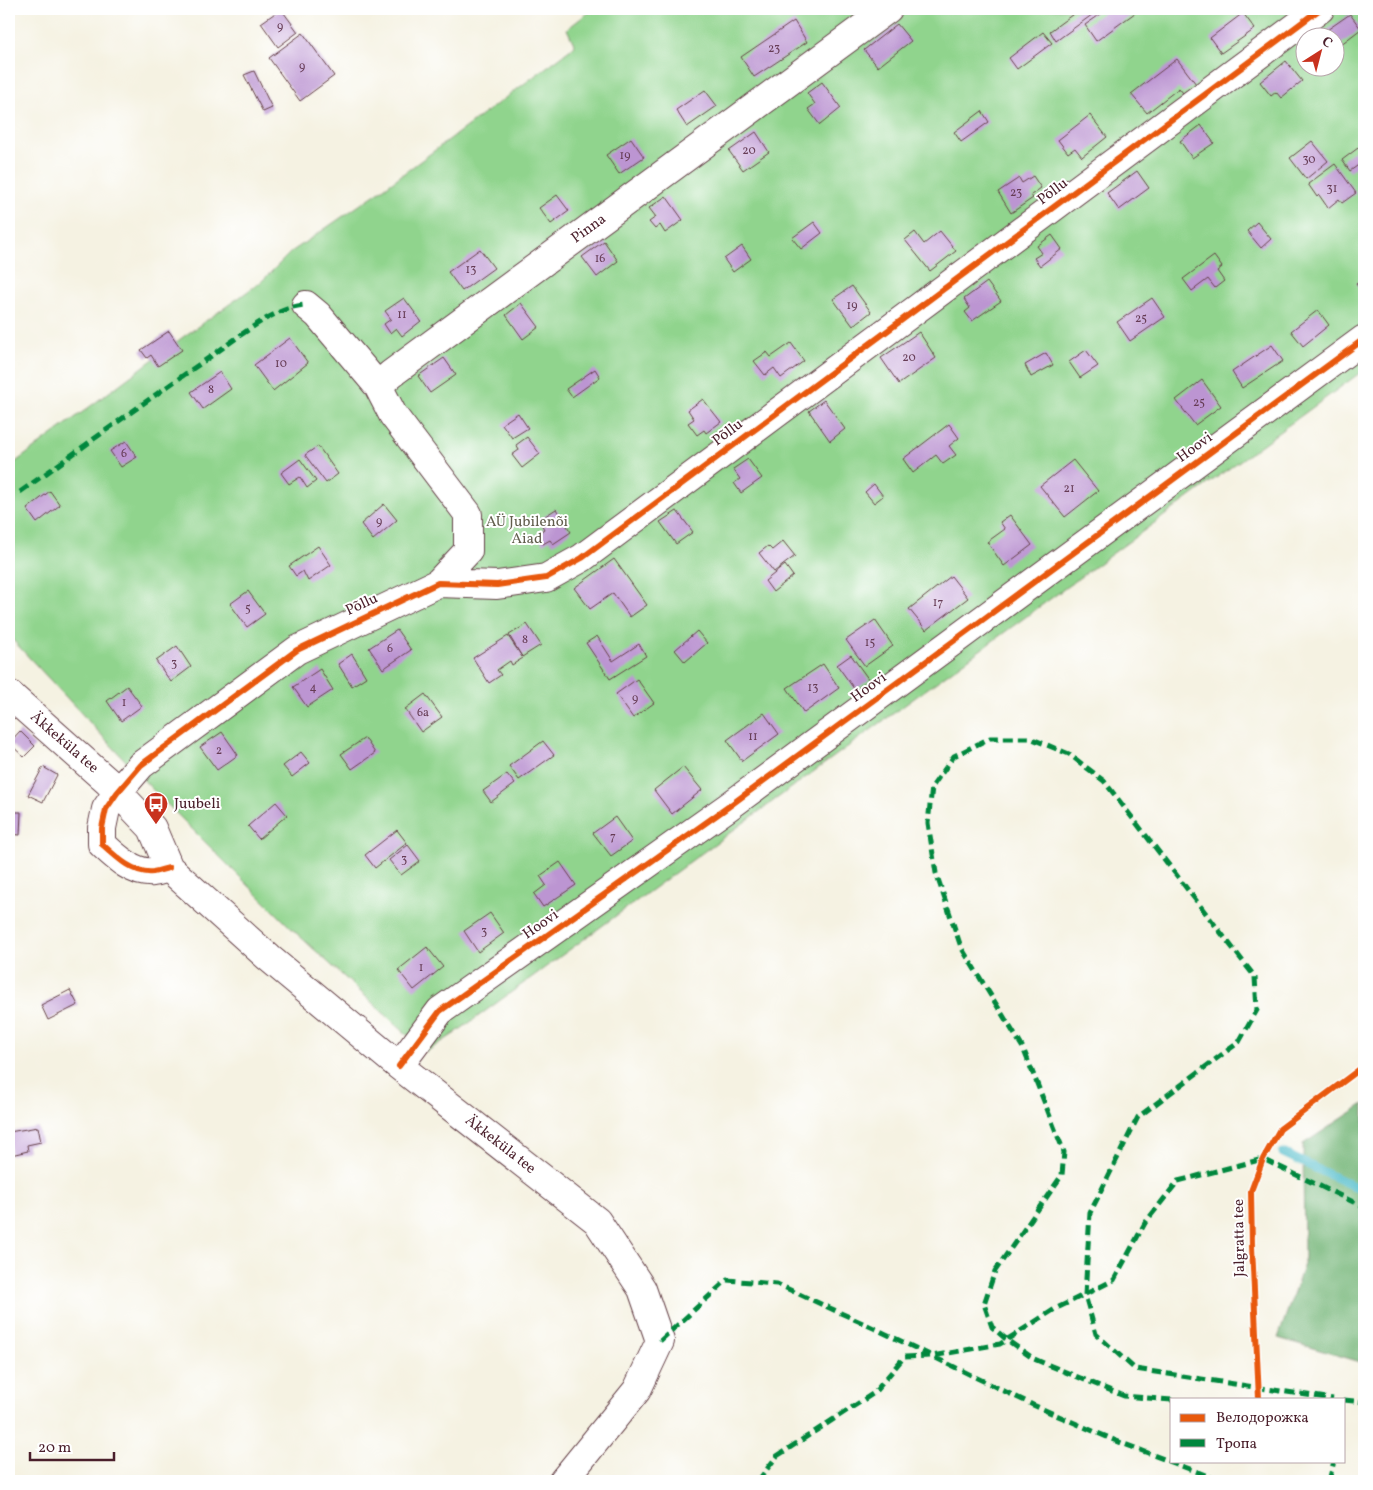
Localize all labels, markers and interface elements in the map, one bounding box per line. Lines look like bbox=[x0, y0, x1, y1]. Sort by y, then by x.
house number: 9 bbox=[277, 19, 283, 35]
north arrow bbox=[1296, 28, 1346, 78]
text: С bbox=[1318, 32, 1336, 53]
house number: 23 bbox=[768, 41, 780, 57]
house number: 9 bbox=[299, 59, 305, 75]
house number: 20 bbox=[742, 143, 756, 159]
house number: 19 bbox=[620, 148, 630, 164]
house number: 30 bbox=[1302, 152, 1316, 168]
street label: Põllu bbox=[1033, 173, 1073, 211]
house number: 31 bbox=[1327, 181, 1337, 197]
house number: 23 bbox=[1010, 185, 1022, 201]
street label: Pinna bbox=[567, 209, 611, 249]
house number: 16 bbox=[595, 251, 605, 267]
house number: 13 bbox=[466, 262, 476, 278]
house number: 19 bbox=[847, 298, 857, 314]
house number: 11 bbox=[397, 307, 407, 323]
house number: 25 bbox=[1135, 311, 1147, 327]
house number: 20 bbox=[902, 350, 916, 366]
house number: 10 bbox=[275, 356, 287, 372]
house number: 8 bbox=[208, 382, 214, 398]
house number: 25 bbox=[1193, 395, 1205, 411]
street label: Põllu bbox=[708, 414, 748, 452]
street label: Hoovi bbox=[1173, 428, 1217, 468]
house number: 6 bbox=[121, 446, 127, 462]
house number: 21 bbox=[1063, 481, 1075, 497]
park label: AÜ Jubilenõi Aiad bbox=[486, 512, 568, 550]
house number: 9 bbox=[376, 514, 382, 530]
street label: Põllu bbox=[342, 588, 382, 622]
house number: 17 bbox=[933, 595, 943, 611]
house number: 5 bbox=[245, 601, 251, 617]
house number: 8 bbox=[522, 632, 528, 648]
house number: 15 bbox=[865, 635, 875, 651]
house number: 6 bbox=[387, 641, 393, 657]
house number: 3 bbox=[171, 656, 177, 672]
street label: Hoovi bbox=[847, 668, 891, 708]
house number: 4 bbox=[309, 680, 317, 696]
house number: 13 bbox=[808, 680, 818, 696]
house number: 9 bbox=[632, 691, 638, 707]
house number: 1 bbox=[122, 695, 126, 711]
house number: 6a bbox=[417, 705, 429, 721]
street label: Äkkeküla tee bbox=[25, 707, 103, 779]
house number: 11 bbox=[748, 729, 758, 745]
house number: 2 bbox=[216, 743, 222, 759]
bus stop icon: Juubeli bbox=[143, 791, 169, 825]
place label: Juubeli bbox=[174, 794, 220, 815]
house number: 7 bbox=[610, 829, 616, 845]
house number: 3 bbox=[401, 852, 407, 868]
street label: Hoovi bbox=[519, 905, 563, 945]
house number: 3 bbox=[481, 924, 487, 940]
house number: 1 bbox=[419, 960, 423, 976]
street label: Äkkeküla tee bbox=[460, 1111, 540, 1179]
street label: Jalgratta tee bbox=[1229, 1199, 1251, 1277]
legend bbox=[1170, 1398, 1346, 1462]
text: Велодорожка bbox=[1216, 1408, 1309, 1429]
scale bar bbox=[30, 1430, 114, 1462]
text: Тропа bbox=[1216, 1434, 1257, 1455]
text: 20 m bbox=[38, 1438, 71, 1459]

